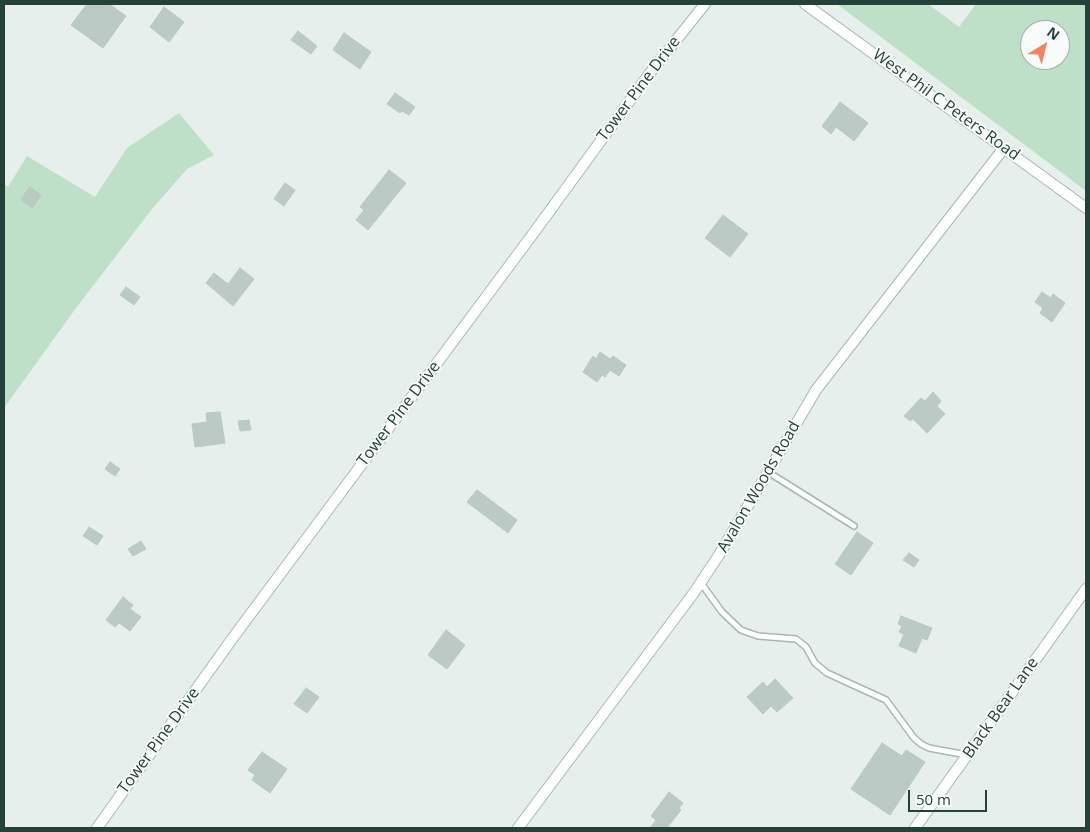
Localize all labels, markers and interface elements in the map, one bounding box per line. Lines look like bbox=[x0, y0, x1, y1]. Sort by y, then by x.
north arrow bbox=[1020, 20, 1070, 70]
text: N bbox=[1043, 22, 1064, 44]
street label: Tower Pine Drive bbox=[593, 33, 685, 145]
street label: West Phil C Peters Road bbox=[869, 45, 1023, 165]
street label: Tower Pine Drive bbox=[353, 358, 445, 470]
street label: Avalon Woods Road bbox=[714, 418, 804, 556]
street label: Black Bear Lane bbox=[959, 654, 1043, 762]
street label: Tower Pine Drive bbox=[114, 684, 204, 798]
scale bar bbox=[910, 780, 989, 812]
text: 50 m bbox=[916, 789, 951, 809]

